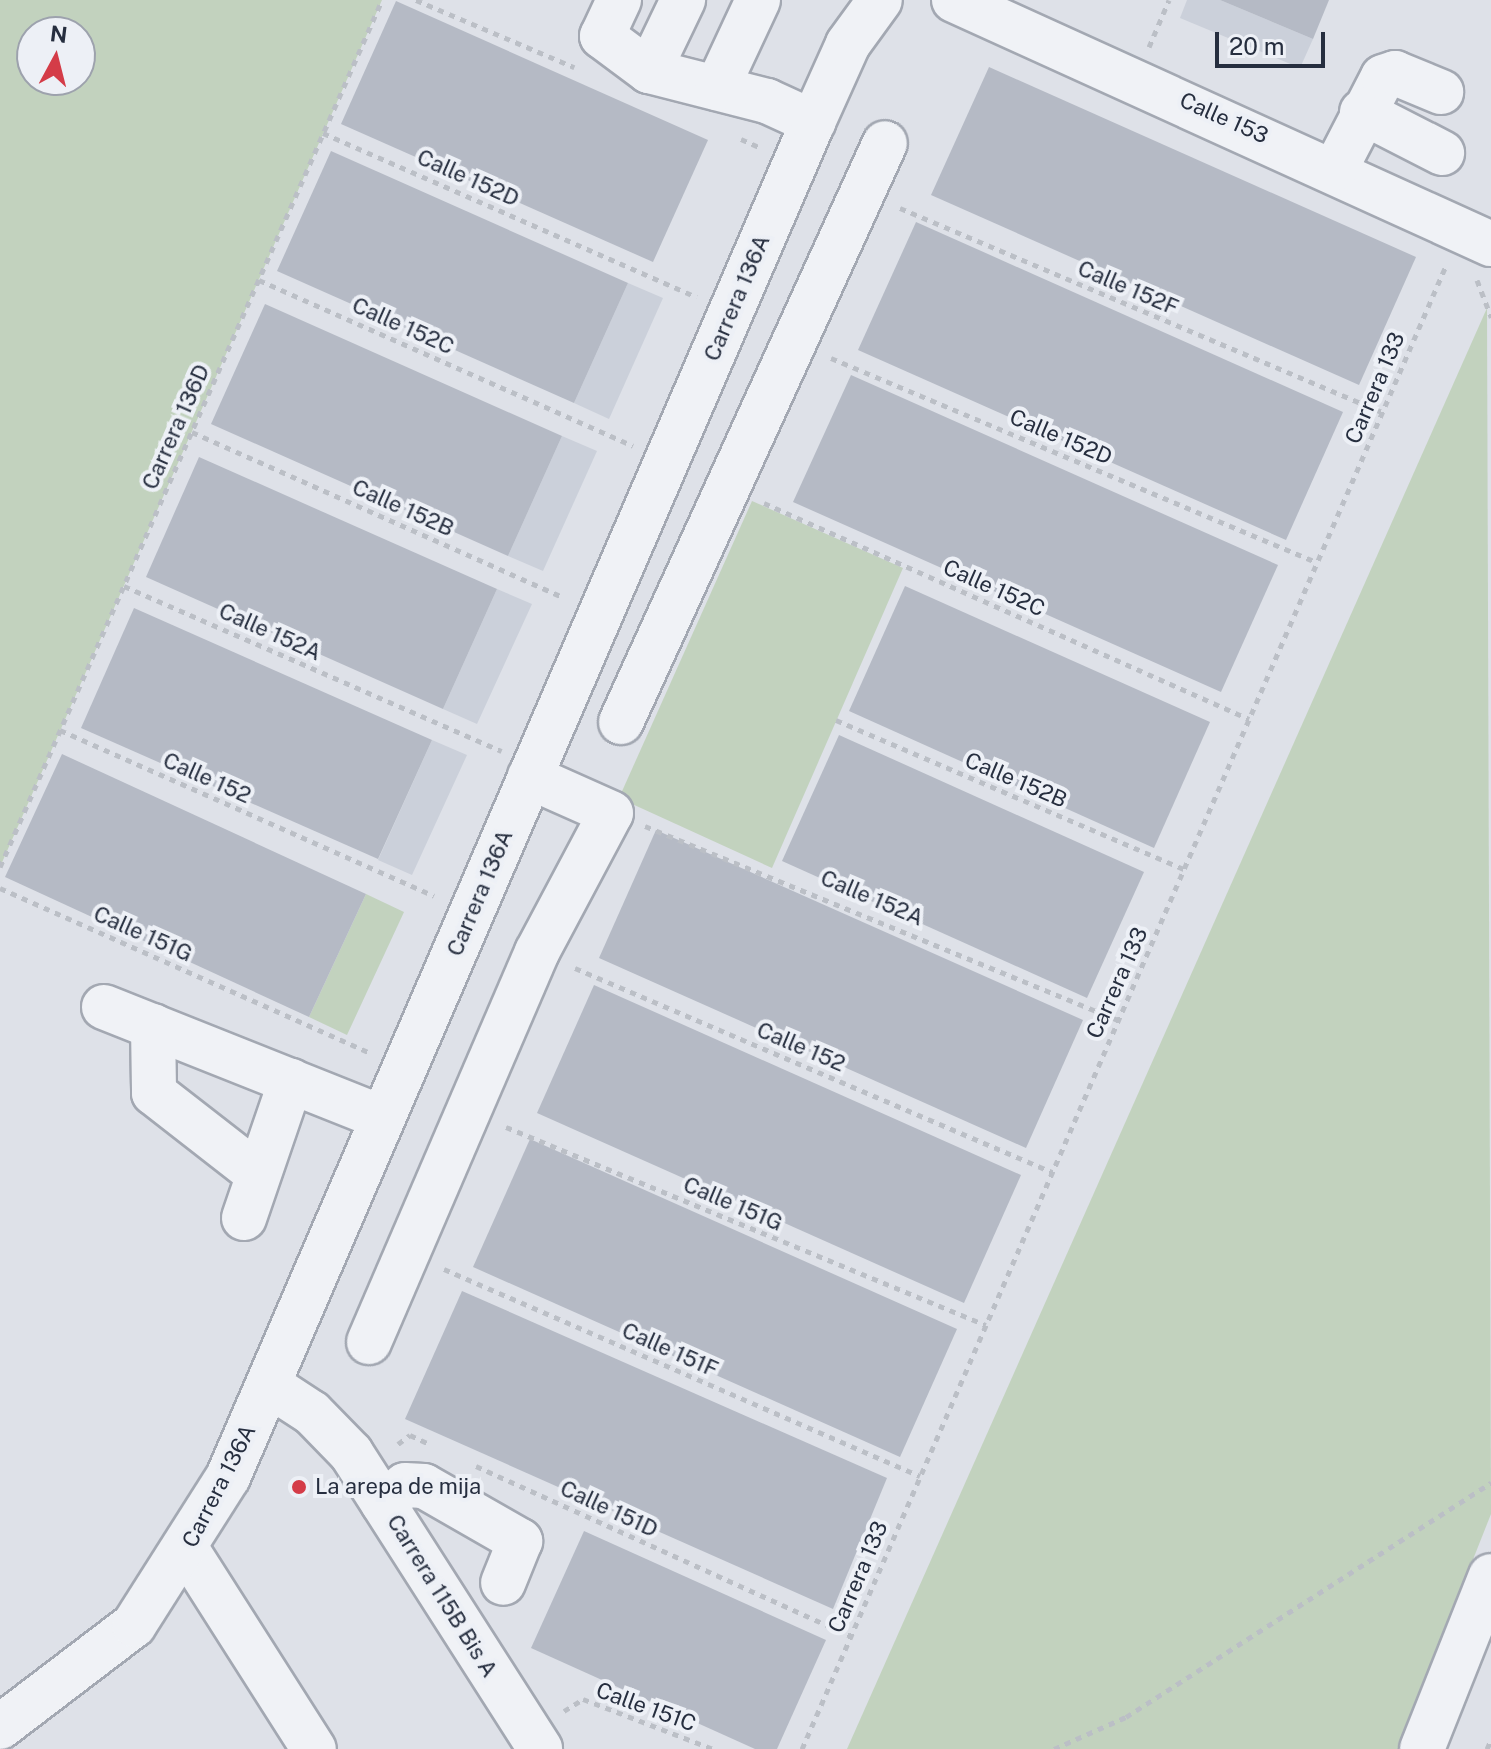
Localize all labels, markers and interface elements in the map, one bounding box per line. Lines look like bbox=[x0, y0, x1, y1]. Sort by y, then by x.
north arrow bbox=[16, 16, 96, 96]
scale bar bbox=[1219, 16, 1329, 66]
text: N bbox=[49, 20, 69, 48]
text: 20 m bbox=[1229, 32, 1285, 60]
street label: Calle 153 bbox=[1176, 87, 1272, 149]
street label: Calle 152D bbox=[413, 144, 523, 212]
street label: Carrera 136A bbox=[699, 231, 775, 365]
street label: Calle 152F bbox=[1074, 255, 1182, 321]
street label: Calle 152C bbox=[348, 292, 458, 360]
street label: Carrera 133 bbox=[1340, 328, 1410, 448]
street label: Carrera 136D bbox=[137, 360, 215, 494]
street label: Calle 152D bbox=[1006, 404, 1116, 470]
street label: Calle 152B bbox=[348, 474, 458, 542]
street label: Calle 152C bbox=[939, 554, 1049, 622]
street label: Calle 152A bbox=[215, 598, 325, 666]
street label: Calle 152 bbox=[159, 747, 255, 809]
street label: Calle 152B bbox=[961, 747, 1071, 813]
street label: Carrera 136A bbox=[442, 826, 518, 960]
street label: Calle 152A bbox=[817, 865, 927, 931]
street label: Calle 151G bbox=[89, 900, 197, 968]
street label: Carrera 133 bbox=[1081, 923, 1153, 1043]
street label: Calle 152 bbox=[753, 1017, 849, 1077]
street label: Calle 151G bbox=[679, 1171, 787, 1237]
street label: Calle 151F bbox=[618, 1317, 722, 1383]
street label: Carrera 136A bbox=[177, 1420, 261, 1552]
place label: La arepa de mija bbox=[315, 1474, 482, 1500]
street label: Calle 151D bbox=[556, 1475, 662, 1543]
marker: La arepa de mija bbox=[290, 1478, 308, 1496]
street label: Carrera 115B Bis A bbox=[381, 1510, 503, 1682]
street label: Carrera 133 bbox=[823, 1517, 893, 1637]
street label: Calle 151C bbox=[592, 1677, 700, 1737]

